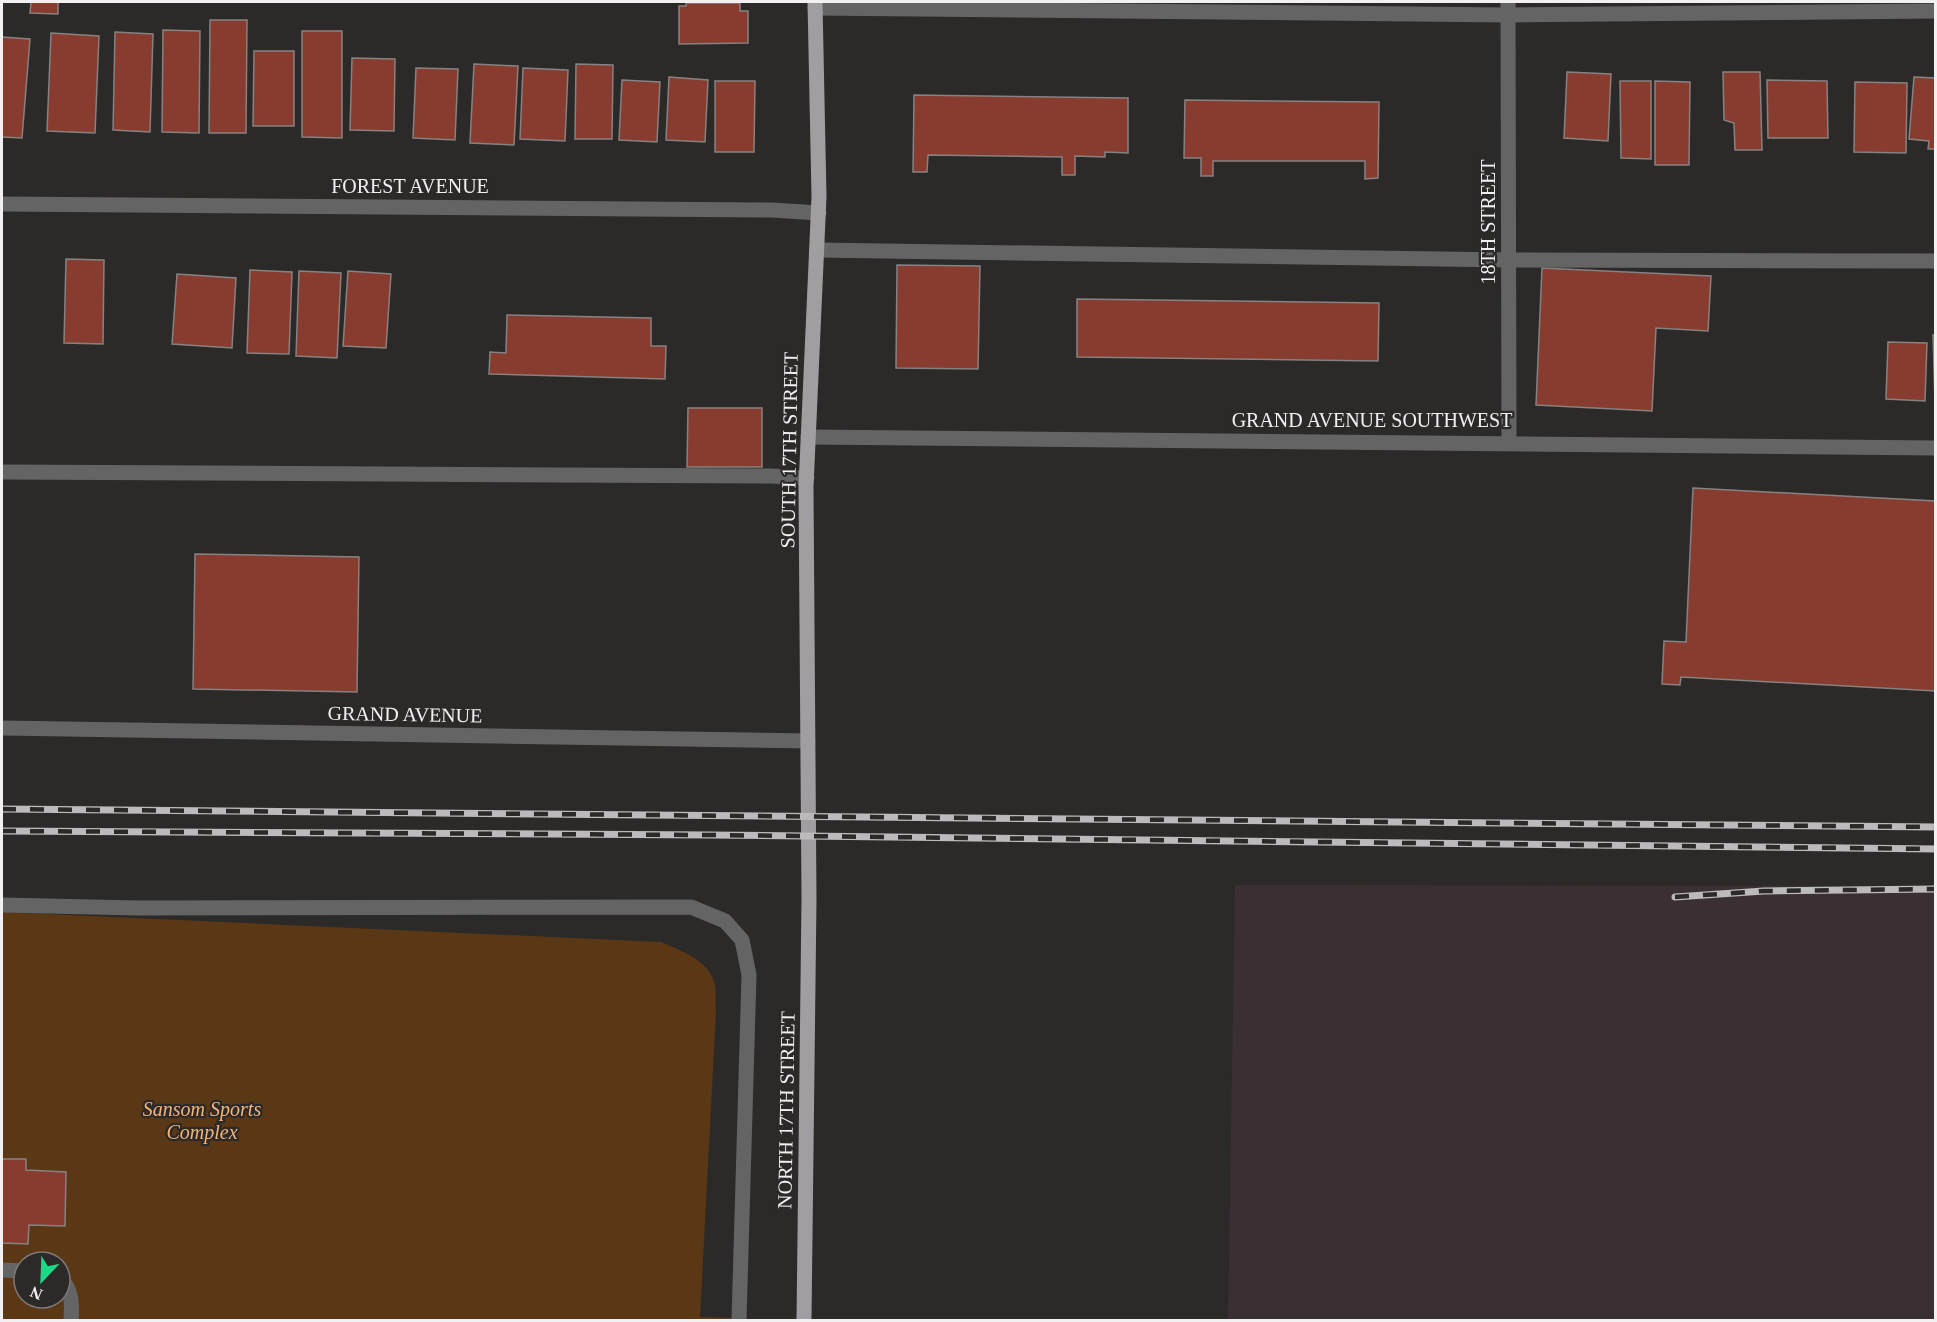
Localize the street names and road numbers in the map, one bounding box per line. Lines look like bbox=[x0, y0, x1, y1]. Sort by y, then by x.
street label: 18TH STREET bbox=[1477, 160, 1499, 285]
street label: FOREST AVENUE bbox=[331, 175, 489, 197]
street label: SOUTH 17TH STREET bbox=[776, 351, 802, 549]
street label: GRAND AVENUE SOUTHWEST bbox=[1232, 409, 1512, 431]
street label: GRAND AVENUE bbox=[327, 702, 483, 726]
street label: NORTH 17TH STREET bbox=[773, 1011, 799, 1209]

